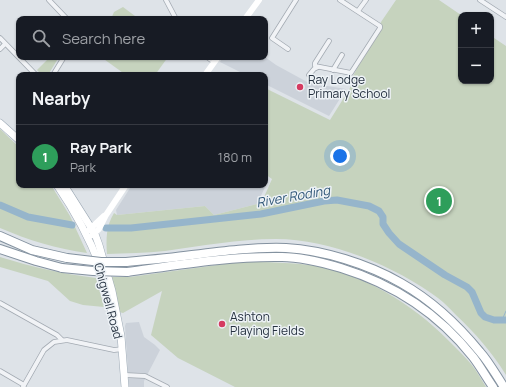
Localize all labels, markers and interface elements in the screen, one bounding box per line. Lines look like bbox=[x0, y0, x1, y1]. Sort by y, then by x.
map controls bbox=[458, 12, 494, 84]
button: + bbox=[458, 12, 494, 48]
search box bbox=[16, 16, 268, 60]
icon: search bbox=[30, 27, 52, 49]
text: Search here bbox=[62, 28, 145, 49]
button: − bbox=[458, 48, 494, 84]
place label: Ray Lodge Primary School bbox=[308, 71, 390, 102]
marker: Ray Lodge Primary School bbox=[295, 82, 305, 92]
text: Nearby bbox=[32, 87, 90, 110]
text: Ray Park bbox=[70, 137, 132, 158]
your location bbox=[330, 146, 350, 166]
text: 1 bbox=[42, 148, 48, 166]
text: 180 m bbox=[218, 148, 252, 166]
text: Park bbox=[70, 158, 96, 176]
water label: River Roding bbox=[255, 180, 333, 211]
pin: 1 bbox=[426, 186, 452, 216]
street label: Chigwell Road bbox=[90, 261, 127, 341]
place label: Ashton Playing Fields bbox=[230, 308, 304, 339]
marker: Ashton Playing Fields bbox=[217, 319, 227, 329]

